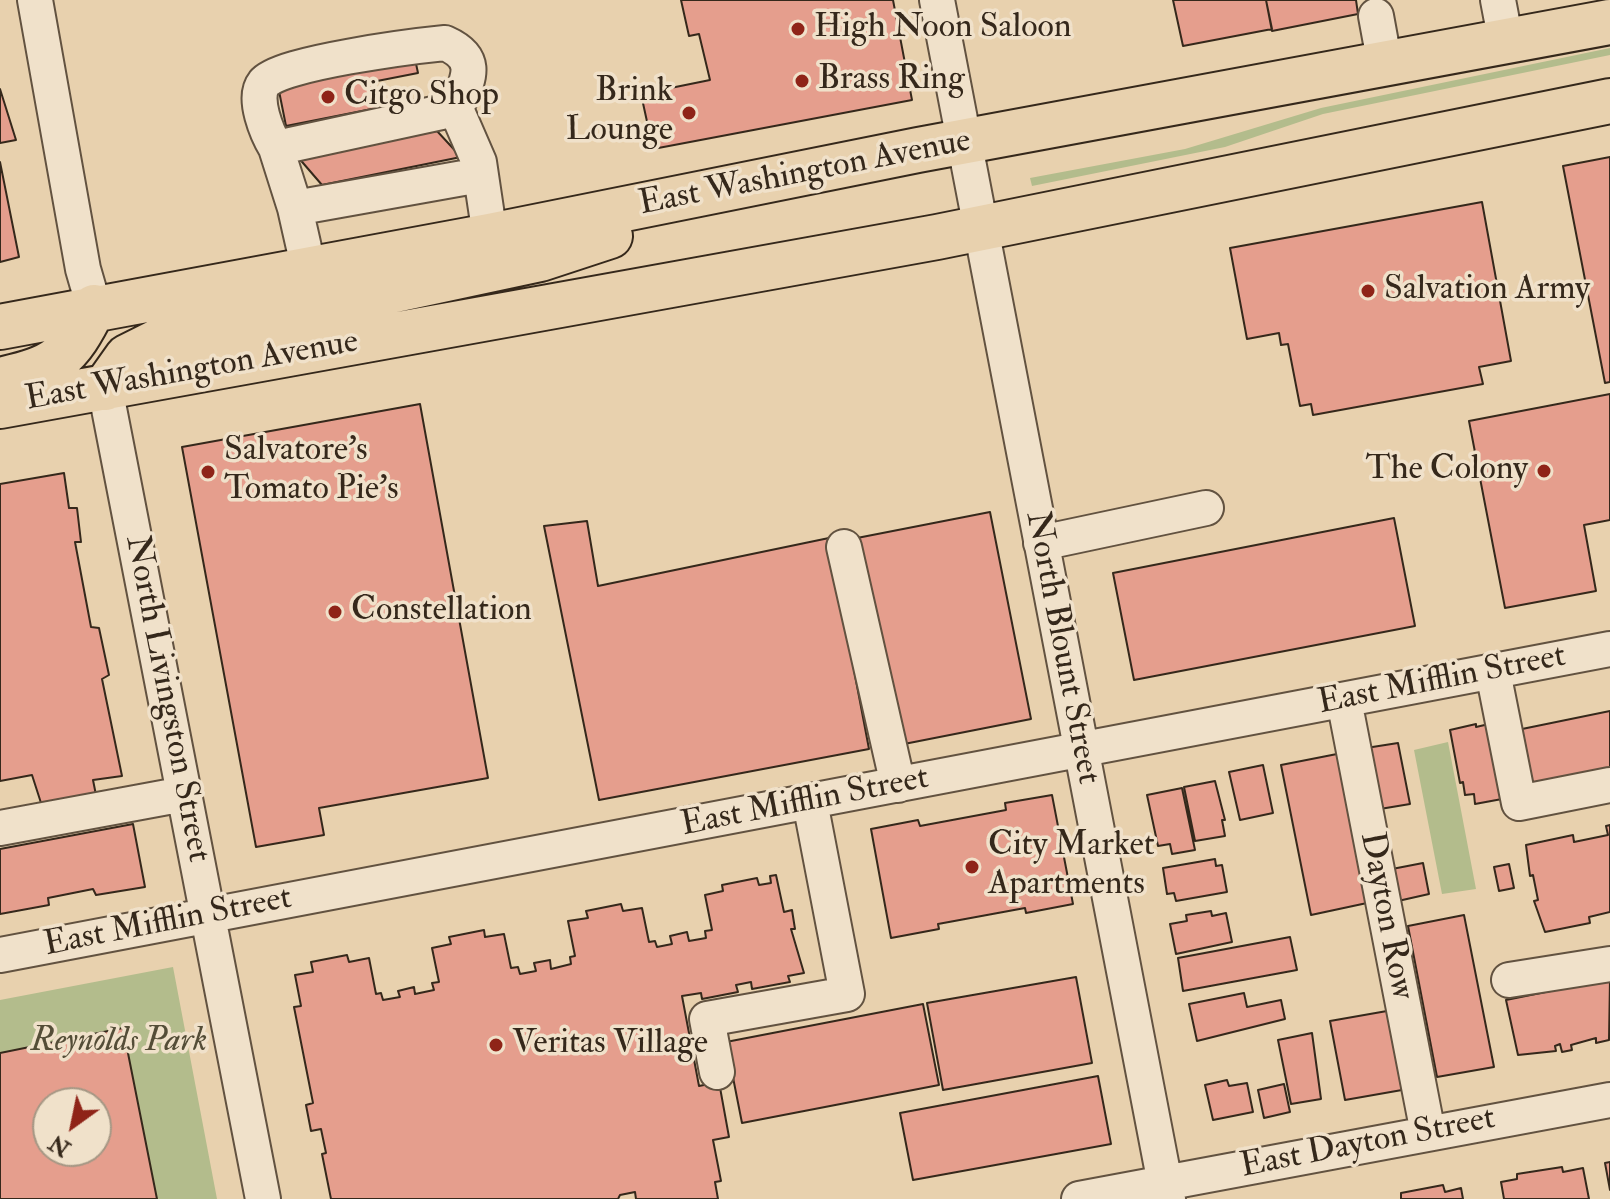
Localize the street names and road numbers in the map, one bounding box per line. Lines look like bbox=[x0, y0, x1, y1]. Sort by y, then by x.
street label: East Washington Avenue bbox=[636, 122, 974, 226]
street label: East Washington Avenue bbox=[23, 323, 361, 421]
street label: North Blount Street bbox=[1015, 508, 1107, 788]
street label: North Livingston Street bbox=[114, 532, 218, 866]
street label: East Mifflin Street bbox=[1315, 637, 1569, 725]
street label: East Mifflin Street bbox=[678, 759, 932, 847]
street label: Dayton Row bbox=[1349, 829, 1421, 1003]
street label: East Mifflin Street bbox=[41, 879, 295, 967]
street label: East Dayton Street bbox=[1237, 1099, 1499, 1189]

